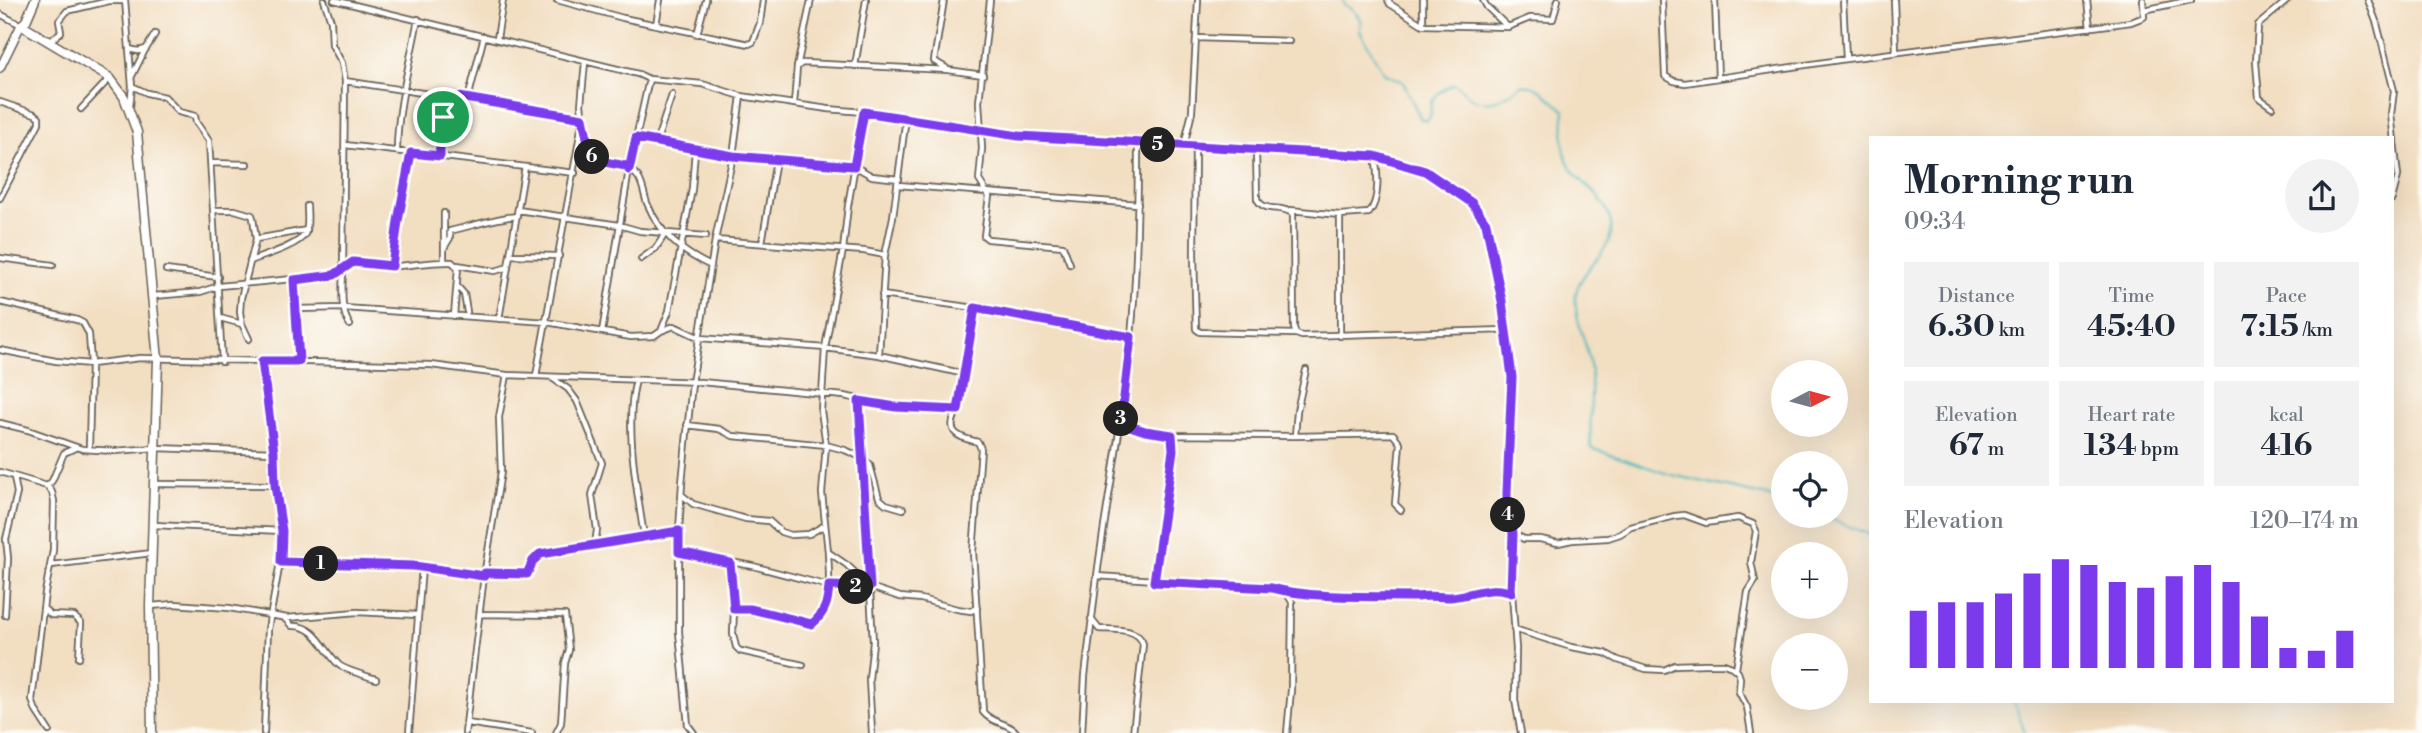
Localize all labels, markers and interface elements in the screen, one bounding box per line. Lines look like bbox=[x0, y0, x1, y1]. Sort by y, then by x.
pin bbox=[413, 87, 473, 147]
icon: arrive bbox=[424, 98, 462, 136]
pin: 5 bbox=[1140, 128, 1176, 162]
text: 5 bbox=[1152, 132, 1163, 156]
pin: 6 bbox=[574, 140, 610, 174]
text: 6 bbox=[586, 144, 597, 168]
text: Morning run bbox=[1904, 158, 2134, 205]
button: share bbox=[2285, 159, 2359, 233]
text: 09:34 bbox=[1904, 208, 1965, 236]
text: Distance bbox=[1938, 284, 2015, 308]
text: Time bbox=[2109, 284, 2154, 308]
text: Pace bbox=[2266, 284, 2307, 308]
text: 6.30 bbox=[1928, 308, 1995, 346]
text: 45:40 bbox=[2087, 308, 2176, 346]
text: 7:15 bbox=[2240, 308, 2299, 346]
text: km bbox=[1995, 318, 2025, 342]
text: /km bbox=[2299, 318, 2333, 342]
north arrow bbox=[1771, 360, 1848, 438]
map controls bbox=[1771, 360, 1848, 710]
pin: 3 bbox=[1104, 402, 1138, 436]
text: Elevation bbox=[1935, 403, 2018, 427]
text: Heart rate bbox=[2088, 403, 2175, 427]
text: kcal bbox=[2269, 403, 2304, 427]
text: 3 bbox=[1115, 406, 1126, 430]
text: 67 bbox=[1949, 427, 1984, 465]
text: 134 bbox=[2084, 427, 2137, 465]
text: 416 bbox=[2261, 427, 2312, 465]
text: m bbox=[1984, 437, 2004, 461]
text: bpm bbox=[2137, 437, 2179, 461]
button: locate bbox=[1771, 451, 1848, 528]
pin: 4 bbox=[1490, 498, 1526, 532]
text: 4 bbox=[1501, 502, 1514, 526]
text: Elevation bbox=[1904, 507, 2004, 535]
text: 120–174 m bbox=[2250, 507, 2359, 535]
button: + bbox=[1771, 542, 1848, 619]
pin: 1 bbox=[304, 546, 338, 582]
text: 1 bbox=[316, 551, 325, 575]
pin: 2 bbox=[838, 570, 874, 604]
text: 2 bbox=[850, 574, 861, 598]
button: − bbox=[1771, 633, 1848, 710]

